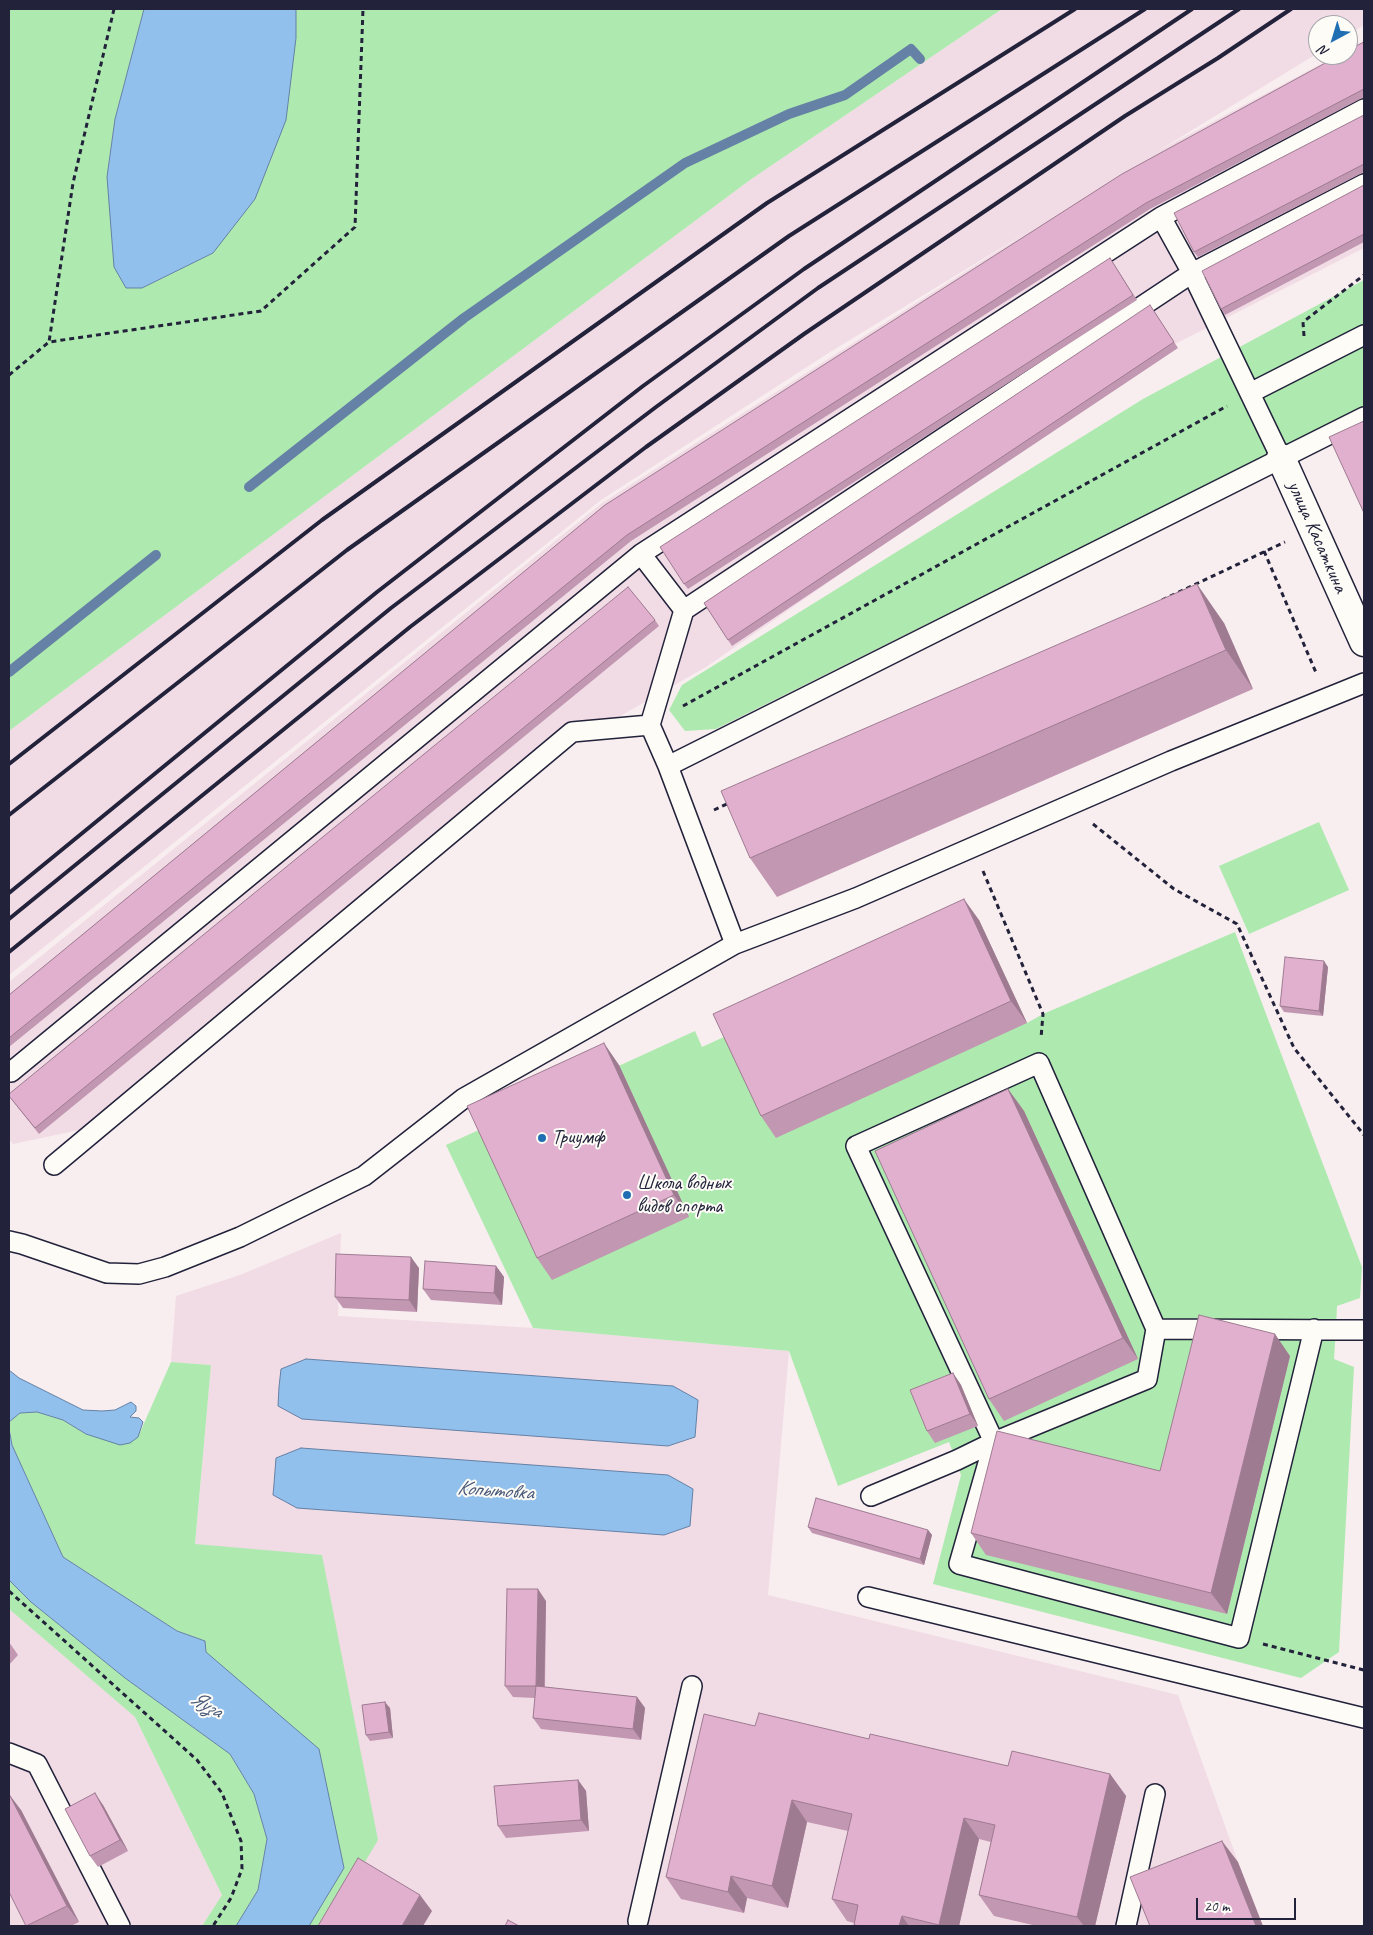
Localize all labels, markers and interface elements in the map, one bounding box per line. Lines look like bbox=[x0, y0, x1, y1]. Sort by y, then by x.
north arrow bbox=[1308, 15, 1358, 65]
text: N bbox=[1315, 42, 1333, 61]
street label: улица Касаткина bbox=[1282, 477, 1352, 597]
place label: Триумф bbox=[552, 1126, 604, 1150]
marker: Триумф bbox=[536, 1132, 548, 1144]
place label: Школа водных видов спорта bbox=[637, 1172, 731, 1219]
marker: Школа водных видов спорта bbox=[621, 1189, 633, 1201]
water label: Копытовка bbox=[456, 1476, 534, 1506]
water label: Яуза bbox=[185, 1686, 227, 1724]
scale bar bbox=[1198, 1888, 1298, 1920]
text: 20 m bbox=[1204, 1897, 1230, 1916]

